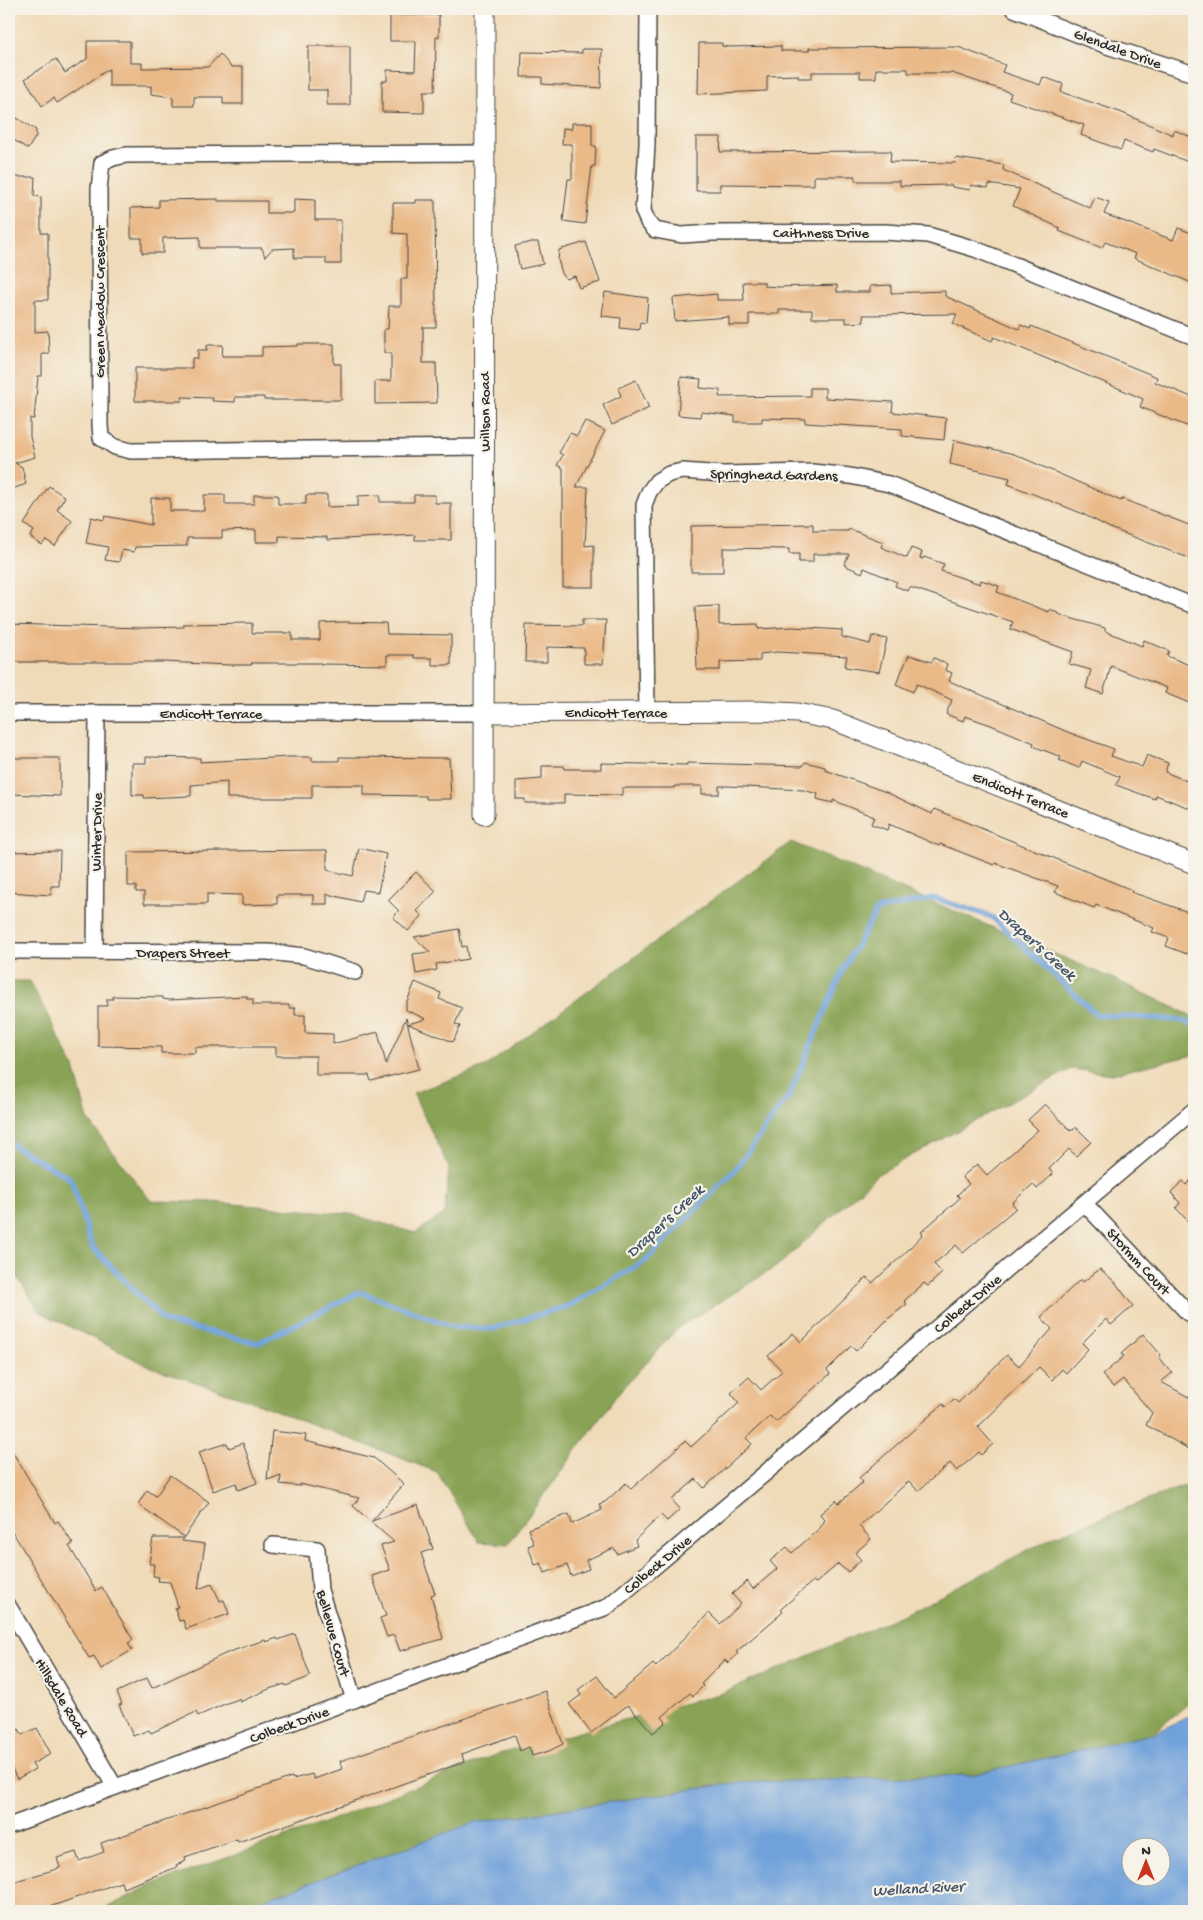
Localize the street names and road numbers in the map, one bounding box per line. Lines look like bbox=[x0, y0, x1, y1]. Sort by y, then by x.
street label: Glendale Drive bbox=[1071, 26, 1164, 74]
street label: Green Meadow Crescent bbox=[92, 224, 110, 378]
street label: Caithness Drive bbox=[773, 225, 869, 243]
street label: Willson Road bbox=[477, 371, 495, 452]
street label: Springhead Gardens bbox=[710, 466, 838, 486]
street label: Endicott Terrace bbox=[565, 705, 668, 723]
street label: Endicott Terrace bbox=[160, 706, 263, 724]
street label: Endicott Terrace bbox=[969, 768, 1071, 823]
street label: Winter Drive bbox=[88, 792, 108, 871]
street label: Drapers Street bbox=[136, 945, 231, 963]
street label: Stormm Court bbox=[1102, 1225, 1175, 1301]
street label: Colbeck Drive bbox=[931, 1271, 1006, 1338]
street label: Colbeck Drive bbox=[621, 1532, 696, 1599]
street label: Bellevue Court bbox=[311, 1587, 354, 1681]
street label: Hillsdale Road bbox=[30, 1655, 91, 1742]
street label: Colbeck Drive bbox=[248, 1703, 332, 1749]

